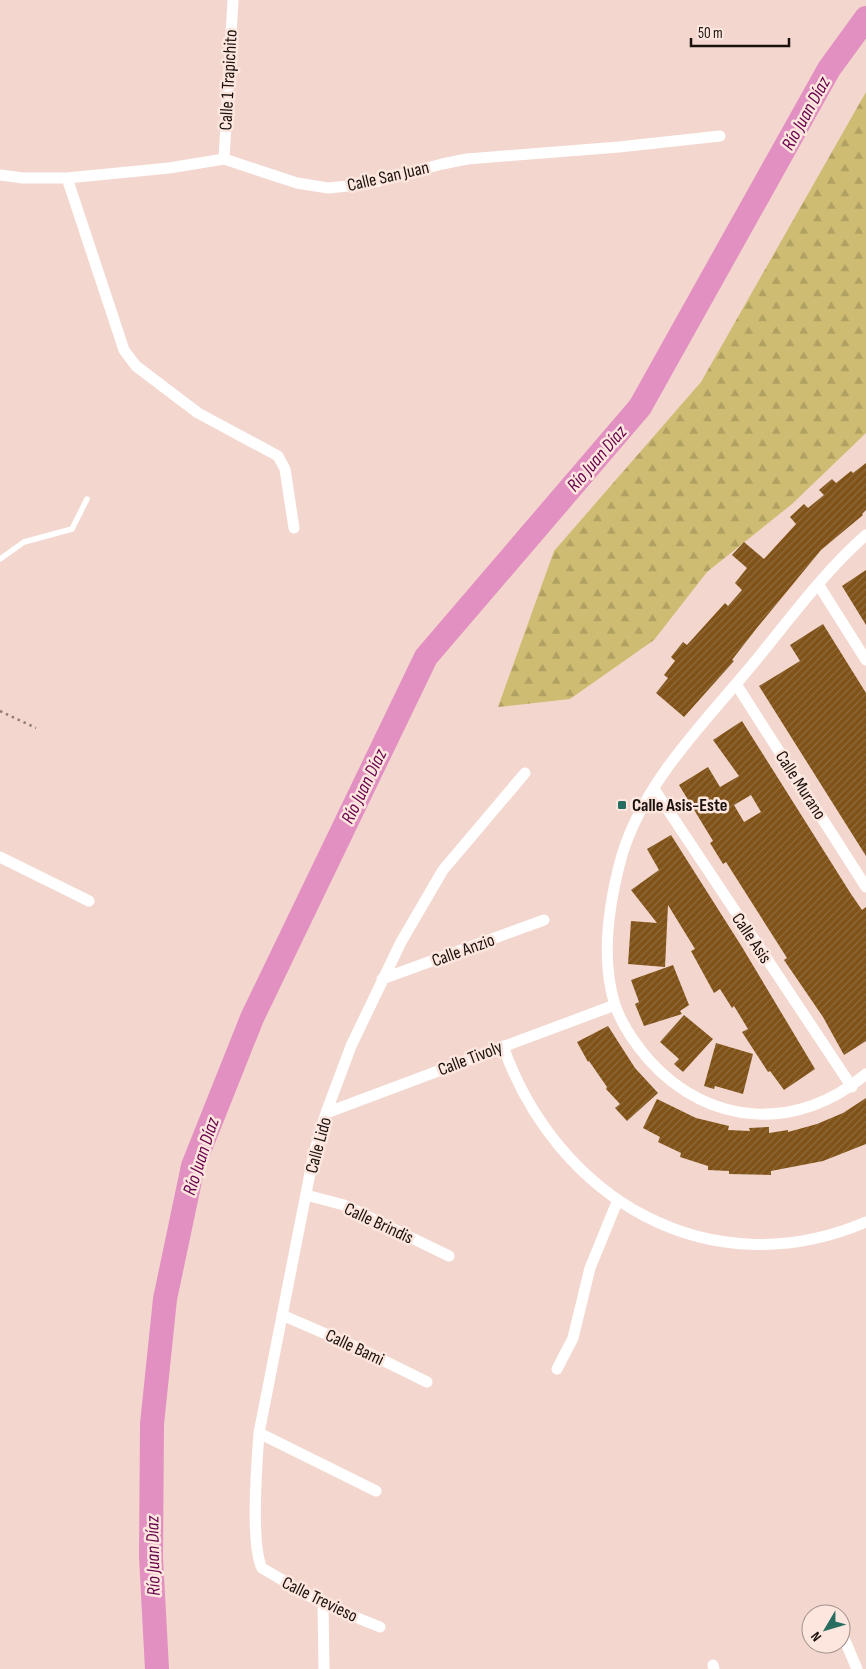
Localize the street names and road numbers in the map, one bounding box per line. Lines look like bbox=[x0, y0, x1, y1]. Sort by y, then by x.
street label: Calle 1 Trapichito bbox=[215, 29, 242, 131]
street label: Calle San Juan bbox=[345, 157, 431, 196]
street label: Calle Murano bbox=[771, 747, 830, 823]
street label: Calle Asis bbox=[727, 909, 776, 967]
street label: Calle Anzio bbox=[429, 929, 497, 971]
street label: Calle Tivoly bbox=[435, 1037, 505, 1080]
street label: Calle Lido bbox=[301, 1115, 336, 1175]
street label: Calle Brindis bbox=[341, 1198, 417, 1249]
street label: Calle Bami bbox=[322, 1325, 387, 1370]
street label: Calle Trevieso bbox=[279, 1572, 361, 1627]

